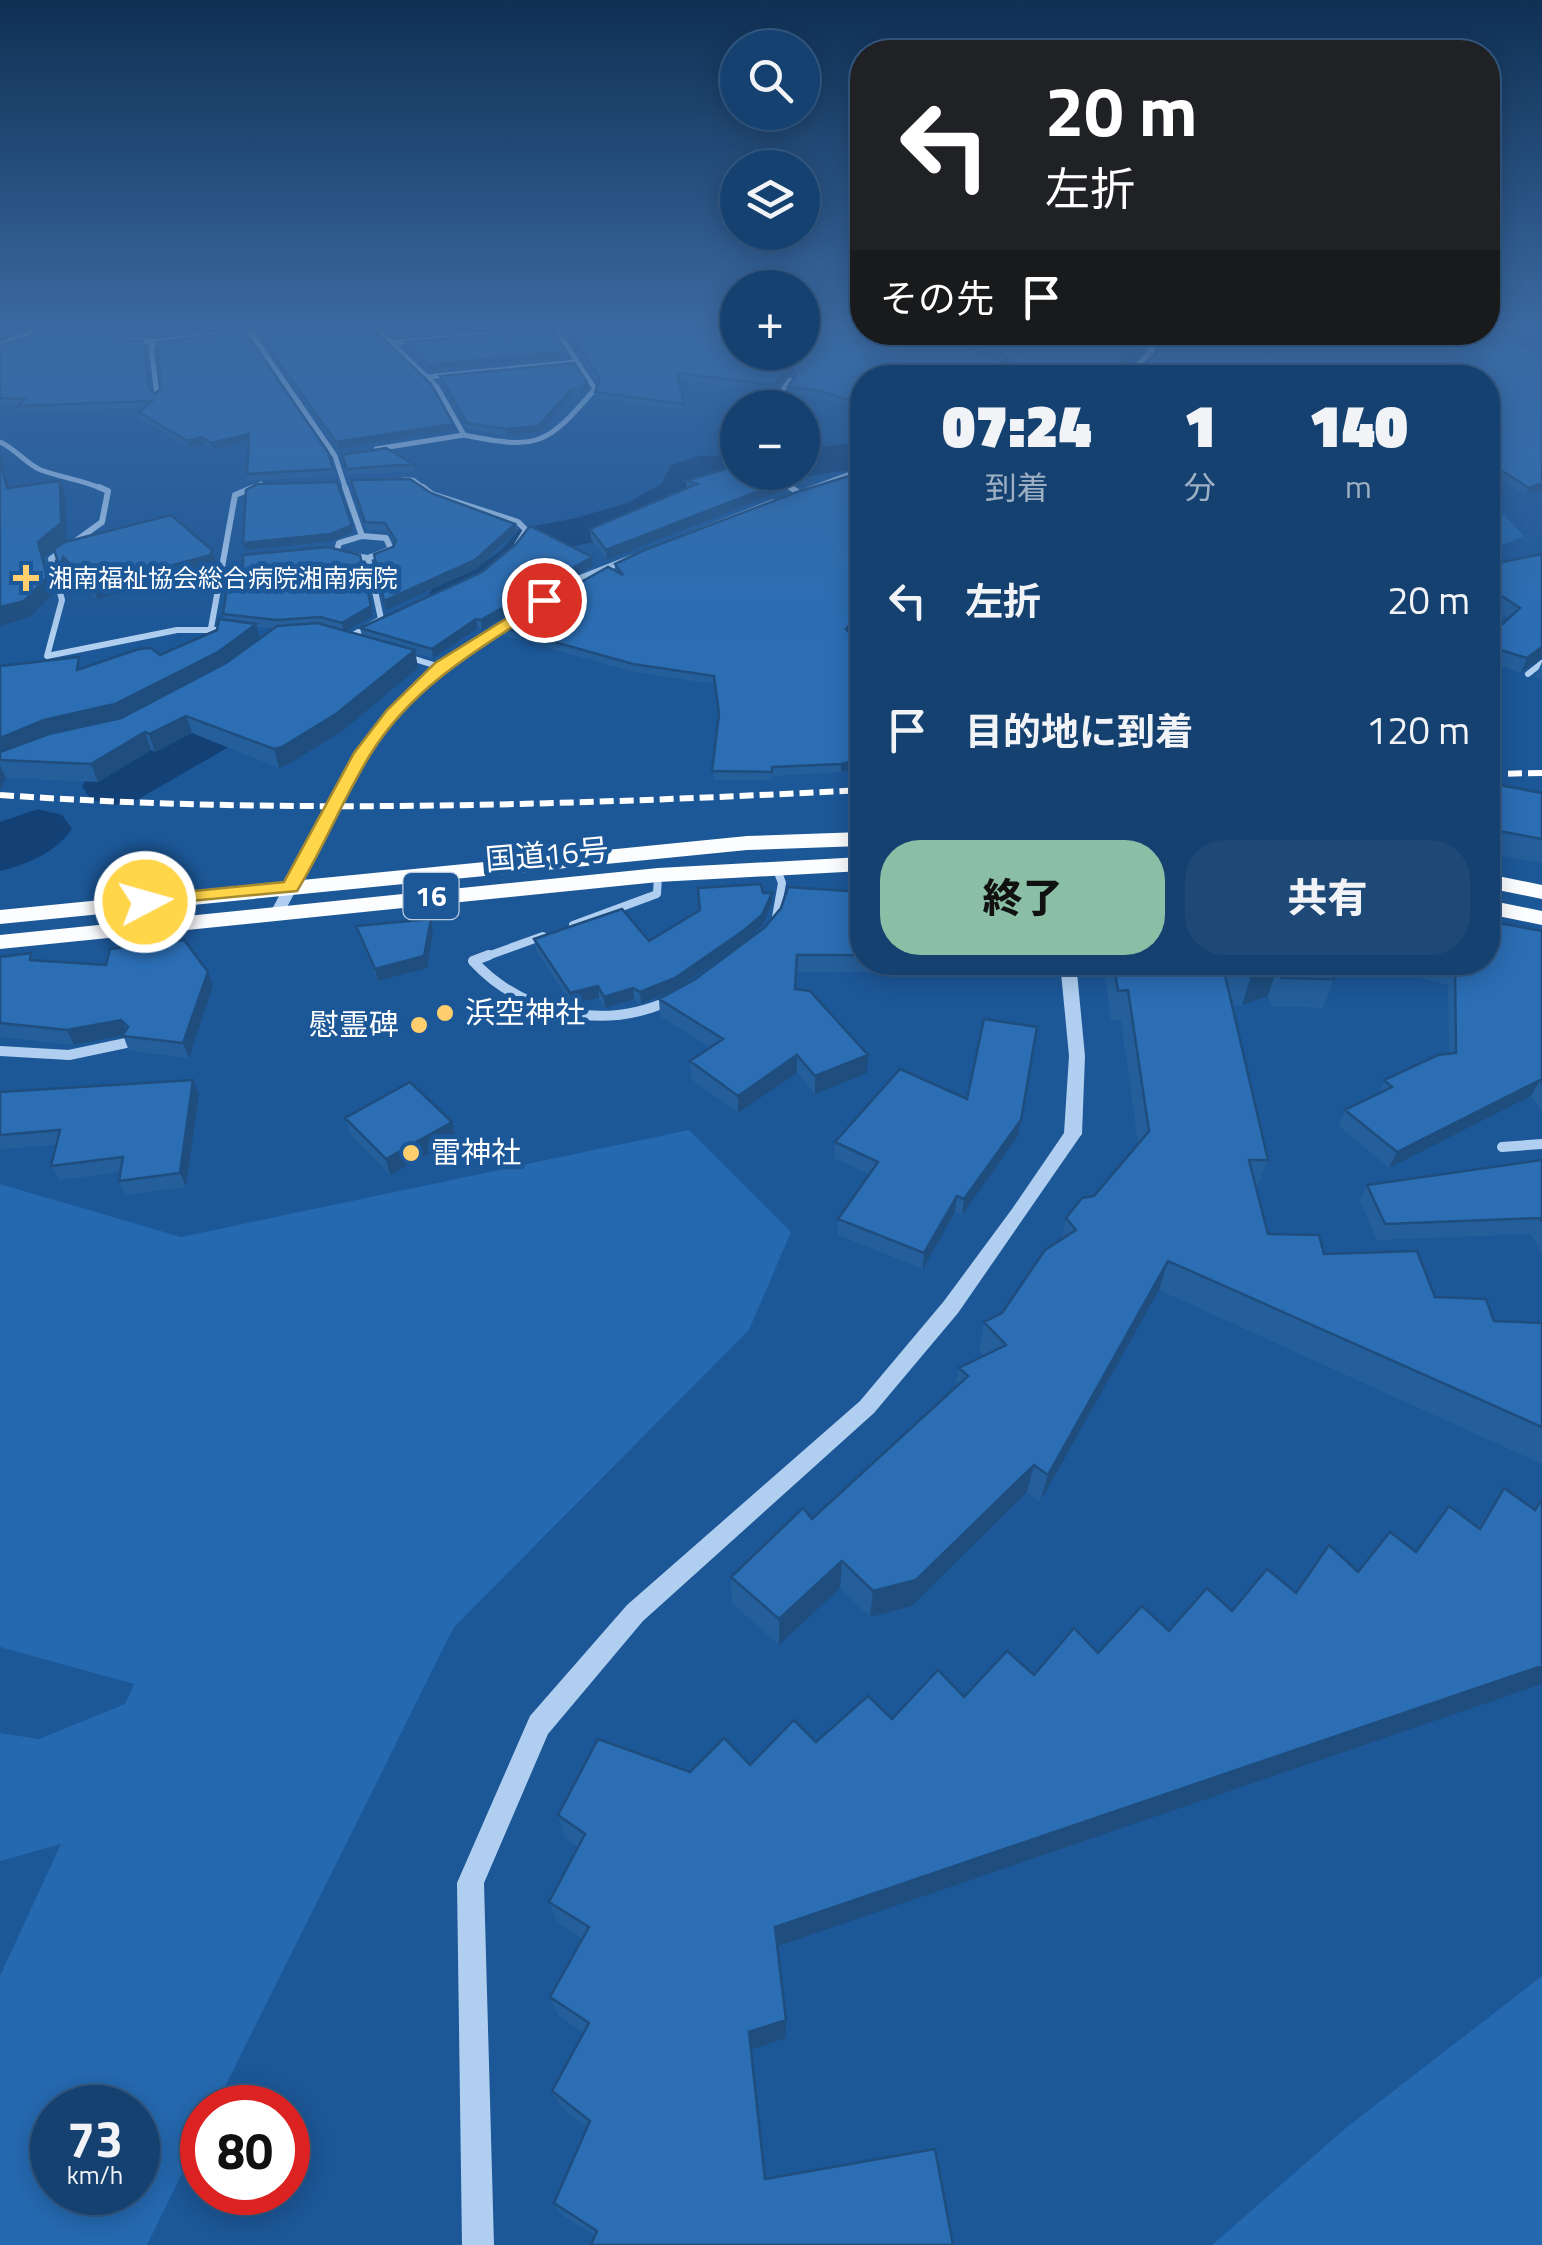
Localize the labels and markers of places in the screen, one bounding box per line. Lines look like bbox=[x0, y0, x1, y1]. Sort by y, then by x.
pin bbox=[502, 558, 587, 643]
place label: 湘南福祉協会総合病院湘南病院 bbox=[48, 559, 398, 597]
marker: 湘南福祉協会総合病院湘南病院 bbox=[13, 565, 39, 591]
place label: 浜空神社 bbox=[465, 989, 585, 1035]
place label: 慰霊碑 bbox=[309, 1001, 399, 1047]
marker: 浜空神社 bbox=[434, 1002, 456, 1024]
marker: 慰霊碑 bbox=[408, 1014, 430, 1036]
place label: 雷神社 bbox=[431, 1129, 521, 1175]
marker: 雷神社 bbox=[400, 1142, 422, 1164]

